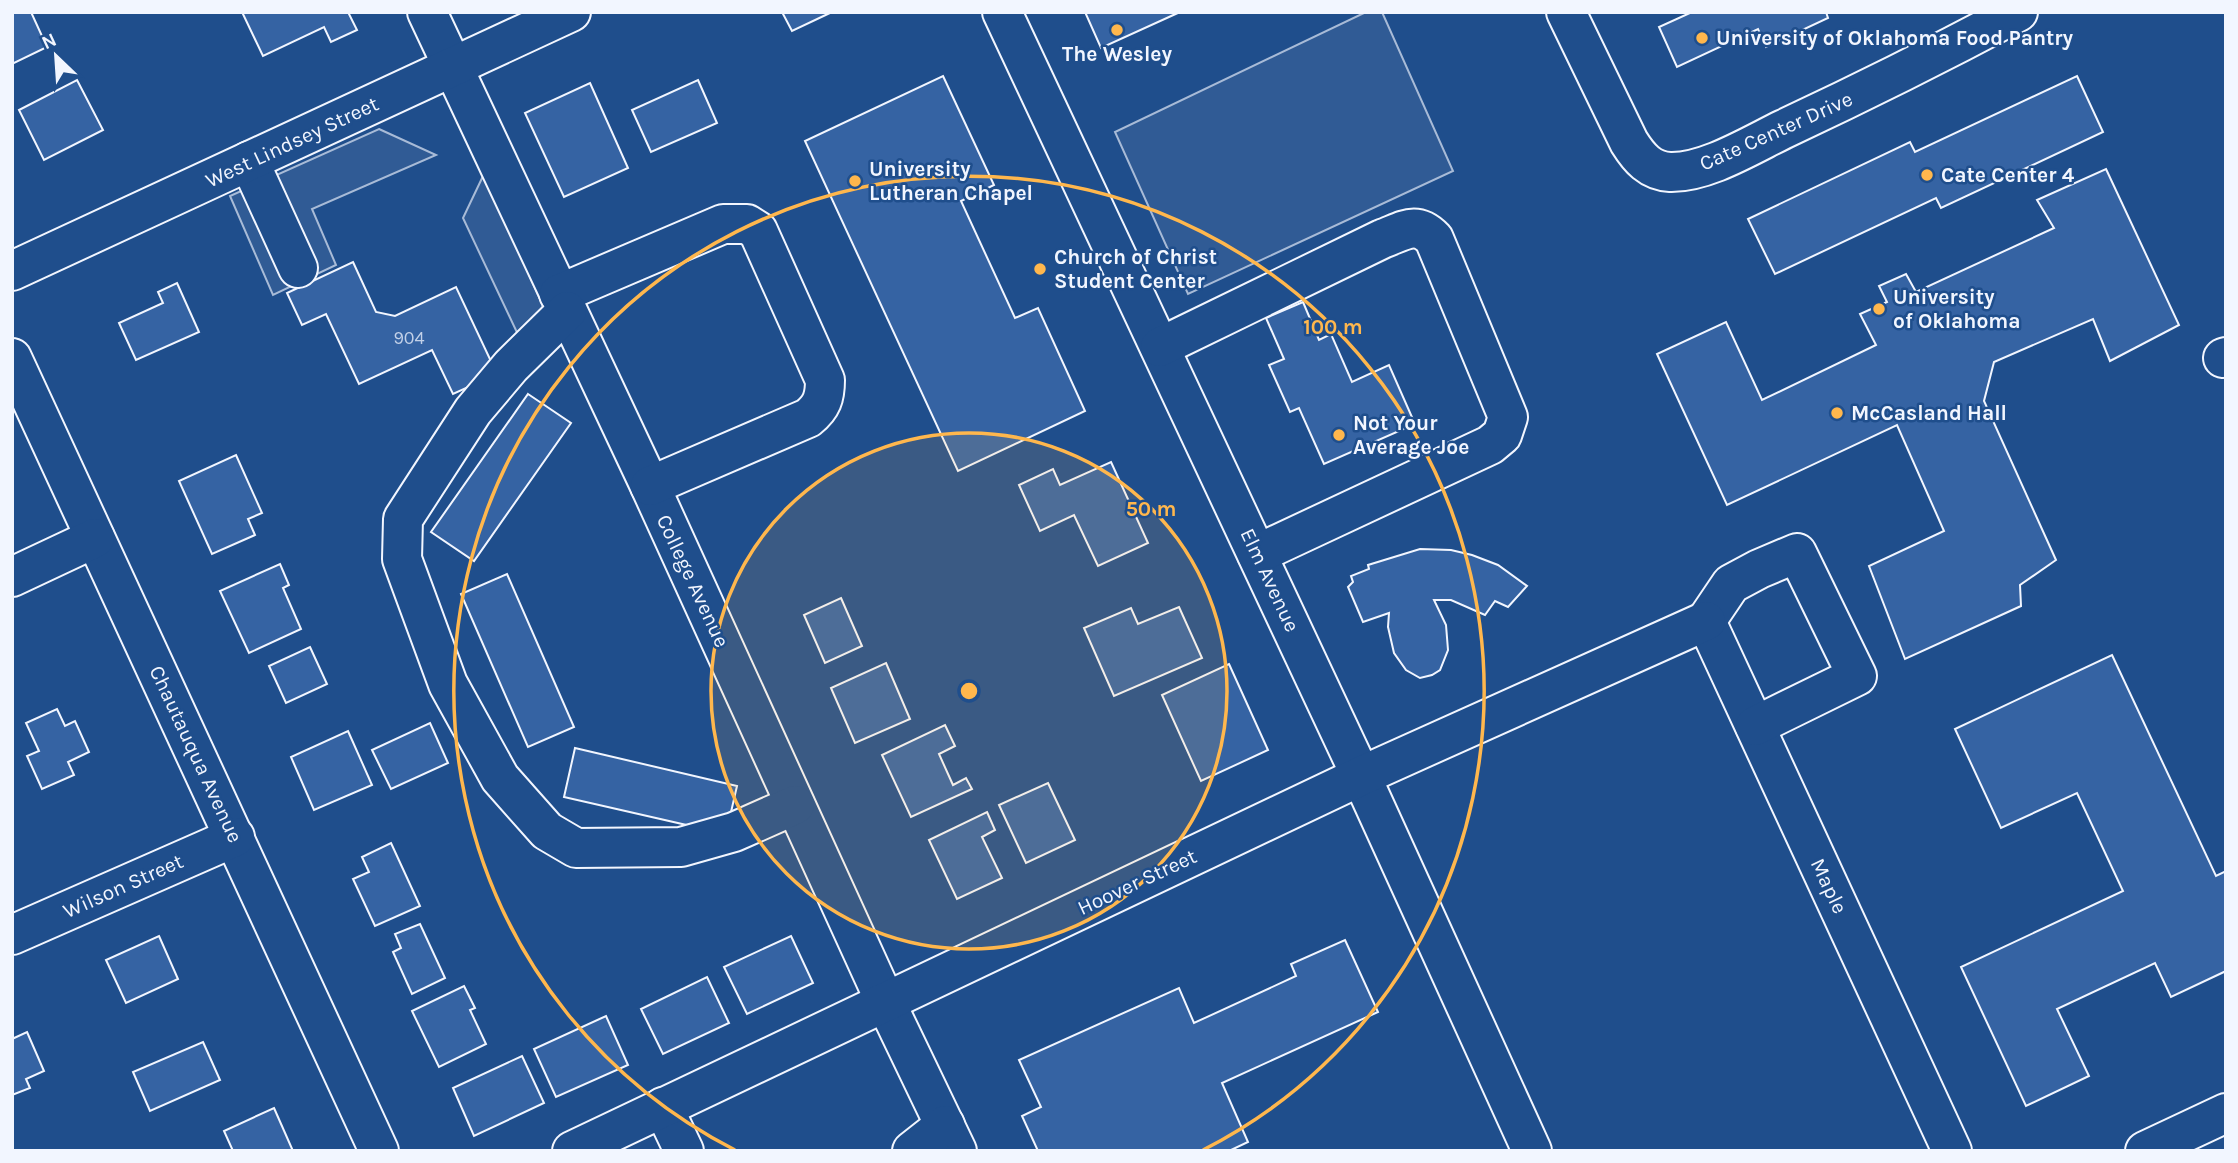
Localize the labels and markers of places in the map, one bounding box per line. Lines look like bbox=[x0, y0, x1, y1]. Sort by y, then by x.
marker: The Wesley bbox=[1109, 22, 1125, 38]
place label: University of Oklahoma Food Pantry bbox=[1716, 26, 2074, 50]
marker: University of Oklahoma Food Pantry bbox=[1694, 30, 1710, 46]
place label: The Wesley bbox=[1062, 42, 1172, 66]
place label: University Lutheran Chapel bbox=[869, 157, 1033, 205]
place label: Cate Center 4 bbox=[1941, 163, 2075, 187]
marker: Cate Center 4 bbox=[1919, 167, 1935, 183]
marker: University Lutheran Chapel bbox=[847, 173, 863, 189]
place label: Church of Christ Student Center bbox=[1054, 245, 1217, 293]
marker: Church of Christ Student Center bbox=[1032, 261, 1048, 277]
place label: University of Oklahoma bbox=[1893, 285, 2021, 333]
marker: University of Oklahoma bbox=[1871, 301, 1887, 317]
place label: McCasland Hall bbox=[1851, 401, 2007, 425]
marker: McCasland Hall bbox=[1829, 405, 1845, 421]
place label: Not Your Average Joe bbox=[1353, 411, 1469, 459]
marker: Not Your Average Joe bbox=[1331, 427, 1347, 443]
centre of rings bbox=[957, 679, 981, 703]

